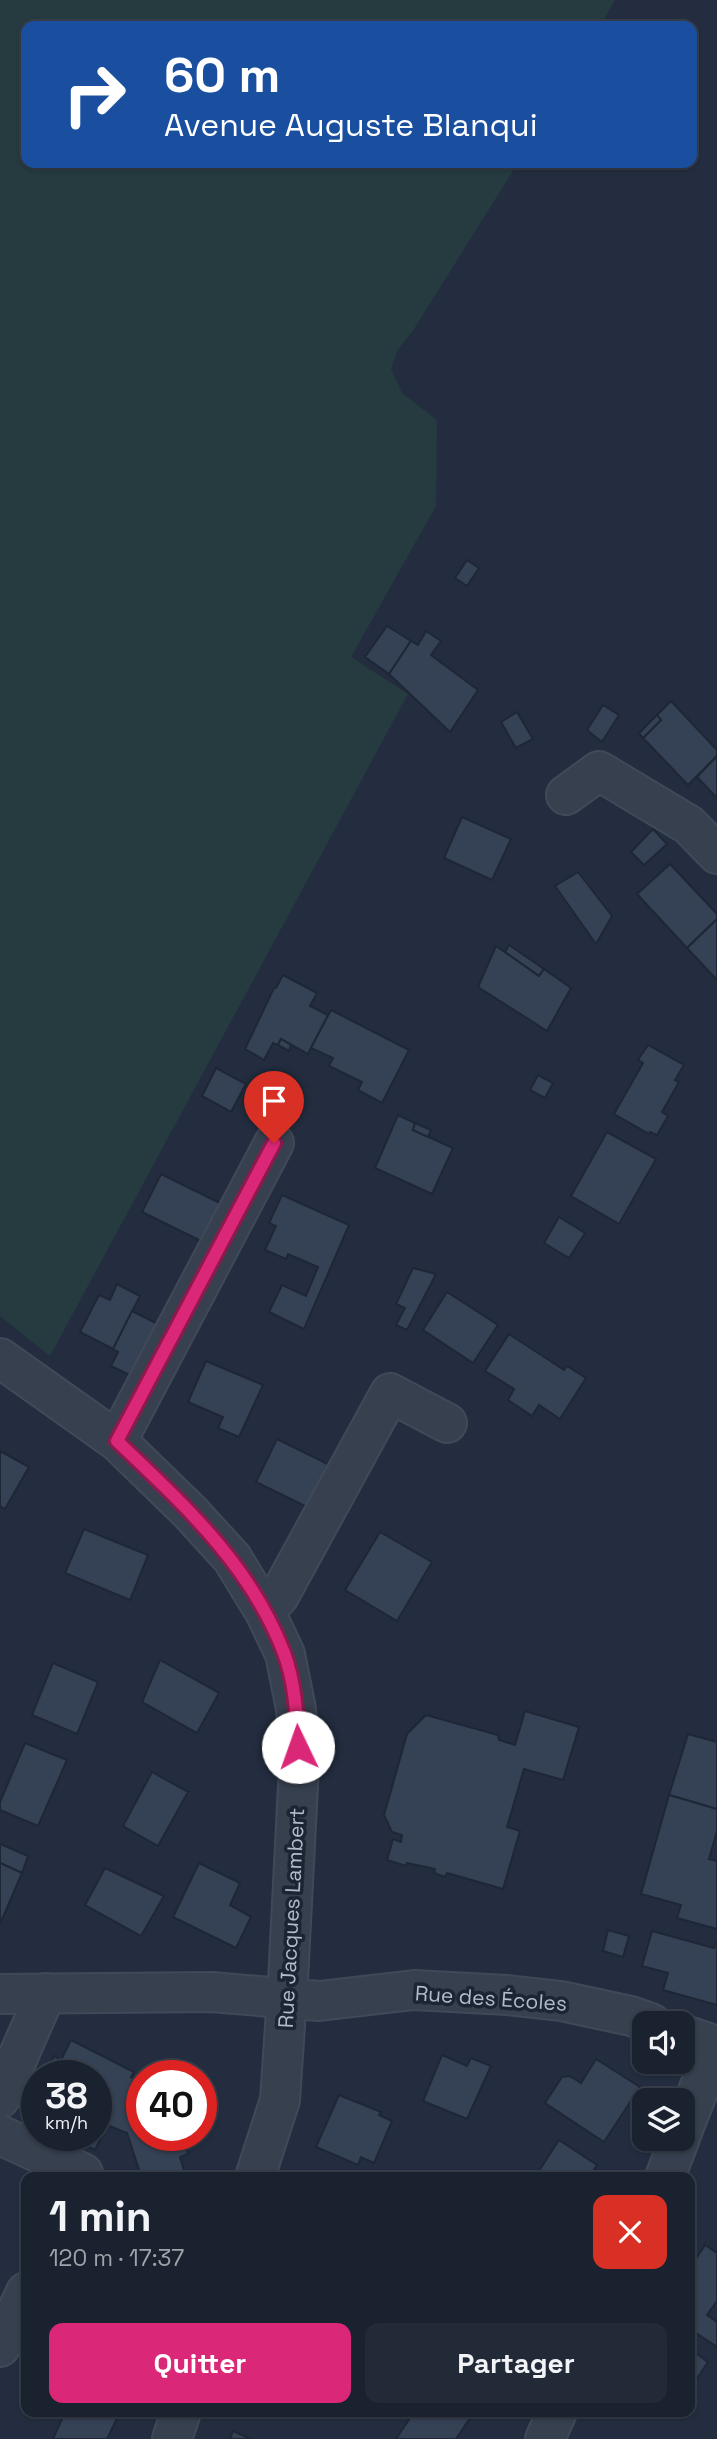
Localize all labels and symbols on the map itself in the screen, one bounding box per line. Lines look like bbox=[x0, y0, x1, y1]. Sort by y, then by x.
pin bbox=[244, 1071, 304, 1143]
position arrow bbox=[261, 1710, 335, 1784]
street label: Rue Jacques Lambert bbox=[272, 1807, 310, 2029]
street label: Rue des Écoles bbox=[414, 1979, 568, 2017]
speed limit sign: 40 bbox=[126, 2060, 217, 2151]

